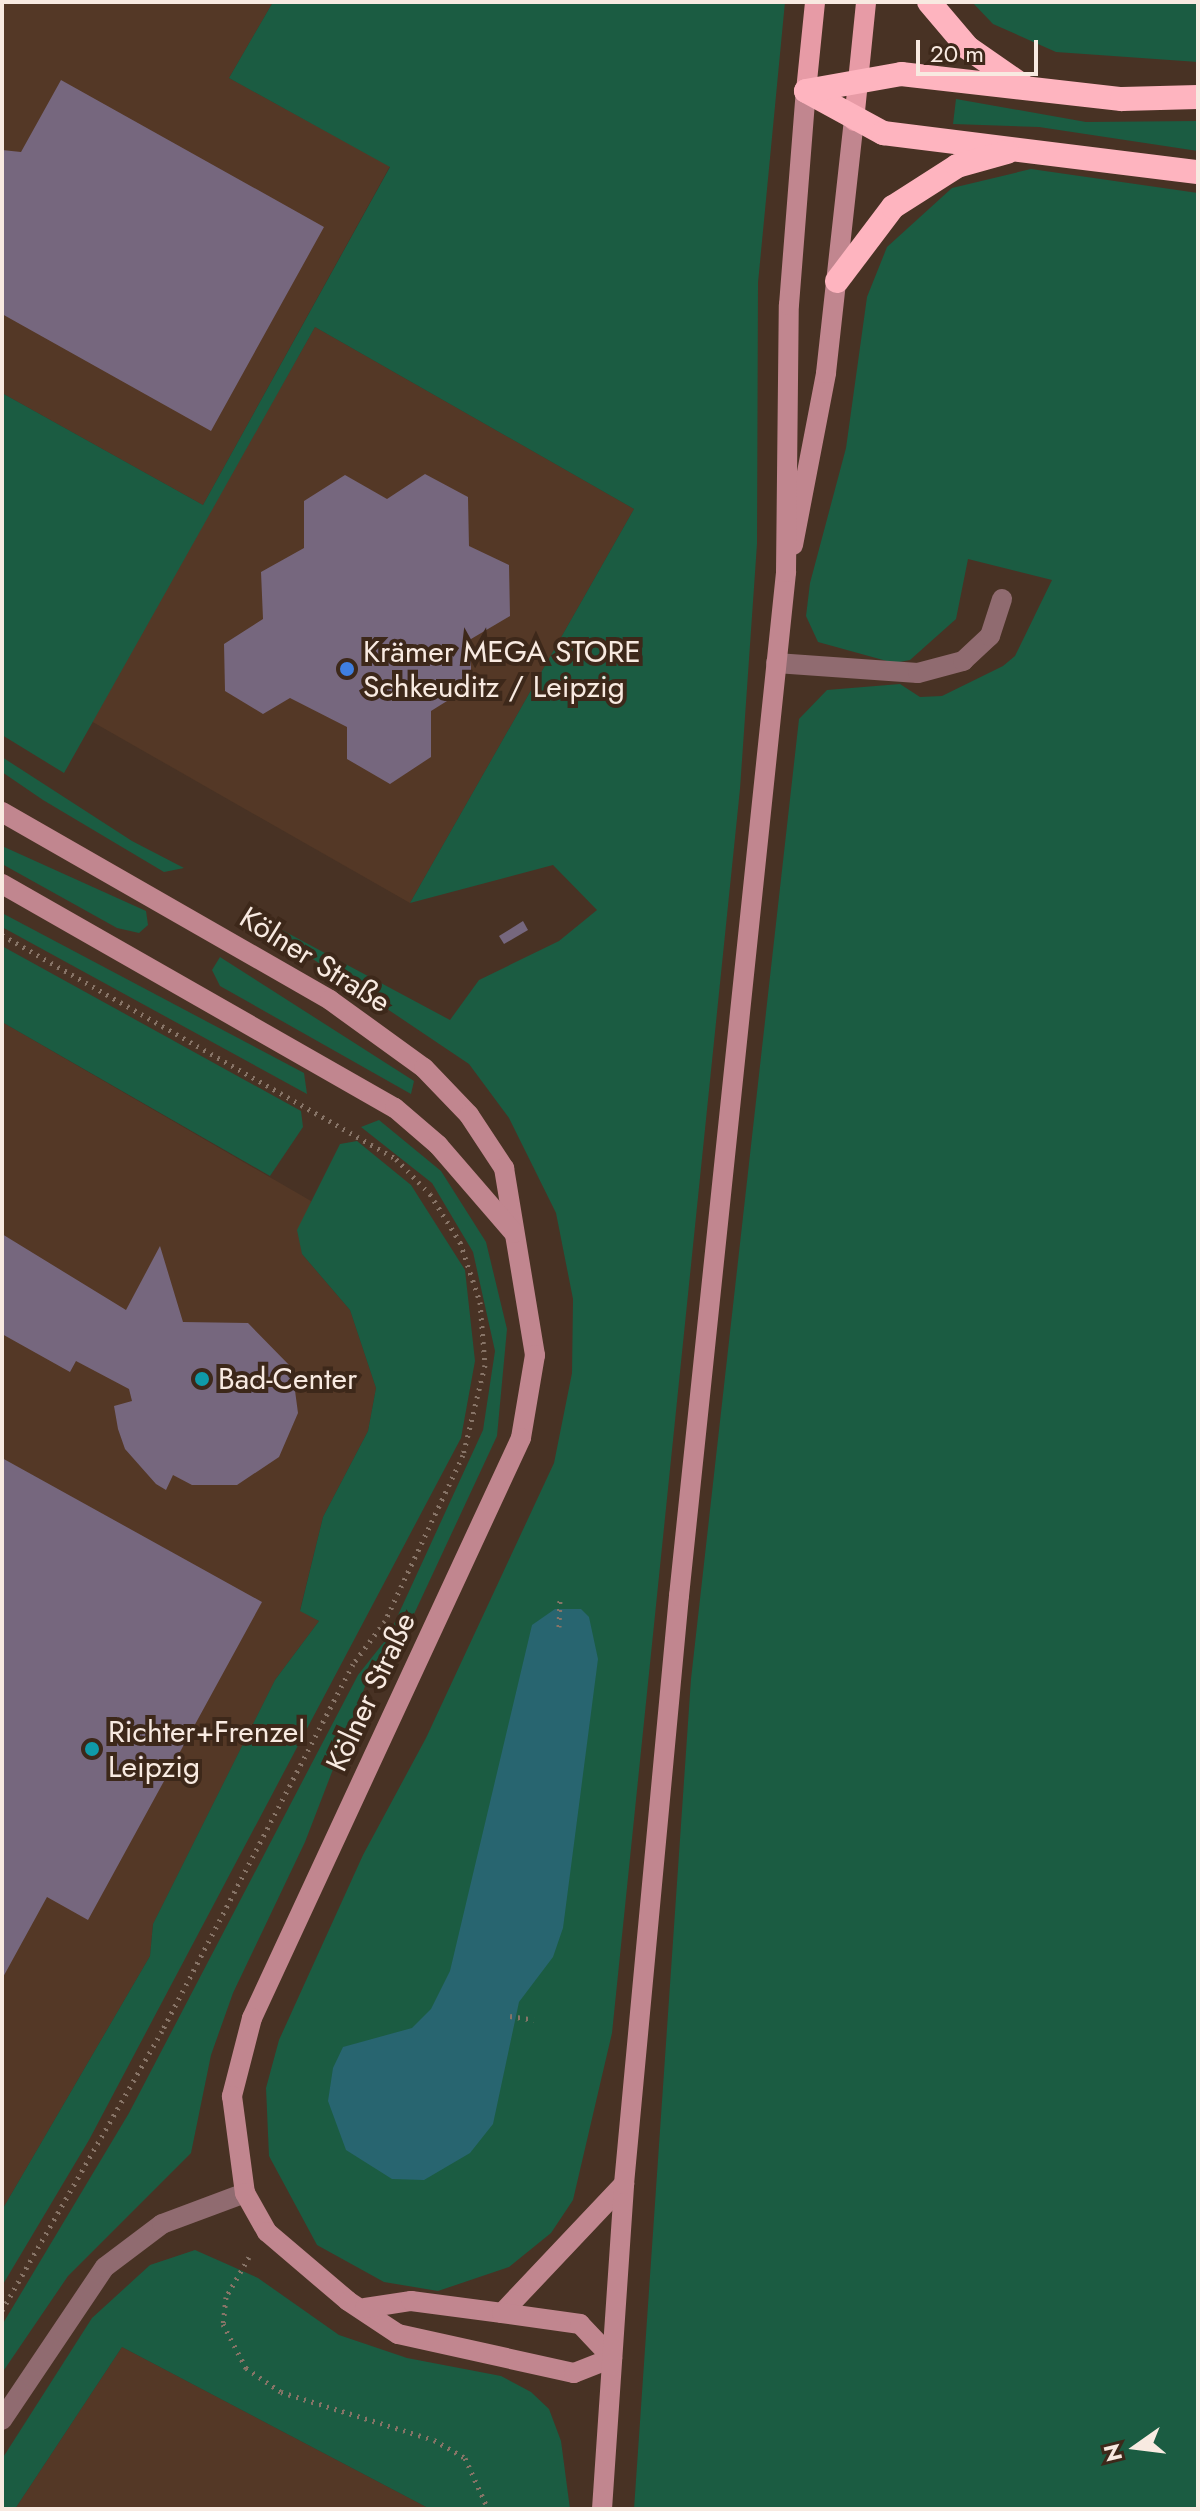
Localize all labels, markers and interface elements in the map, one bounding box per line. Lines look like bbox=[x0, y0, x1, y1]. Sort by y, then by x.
scale bar bbox=[920, 24, 1042, 74]
text: 20 m bbox=[930, 36, 984, 71]
place label: Krämer MEGA STORE Schkeuditz / Leipzig bbox=[363, 634, 641, 704]
marker: Krämer MEGA STORE Schkeuditz / Leipzig bbox=[338, 660, 356, 678]
street label: Kölner Straße bbox=[233, 900, 397, 1020]
place label: Bad-Center bbox=[218, 1361, 357, 1397]
marker: Bad-Center bbox=[193, 1370, 211, 1388]
street label: Kölner Straße bbox=[319, 1607, 423, 1777]
place label: Richter+Frenzel Leipzig bbox=[108, 1714, 305, 1784]
marker: Richter+Frenzel Leipzig bbox=[83, 1740, 101, 1758]
north arrow bbox=[1096, 2407, 1176, 2487]
text: N bbox=[1095, 2440, 1130, 2465]

